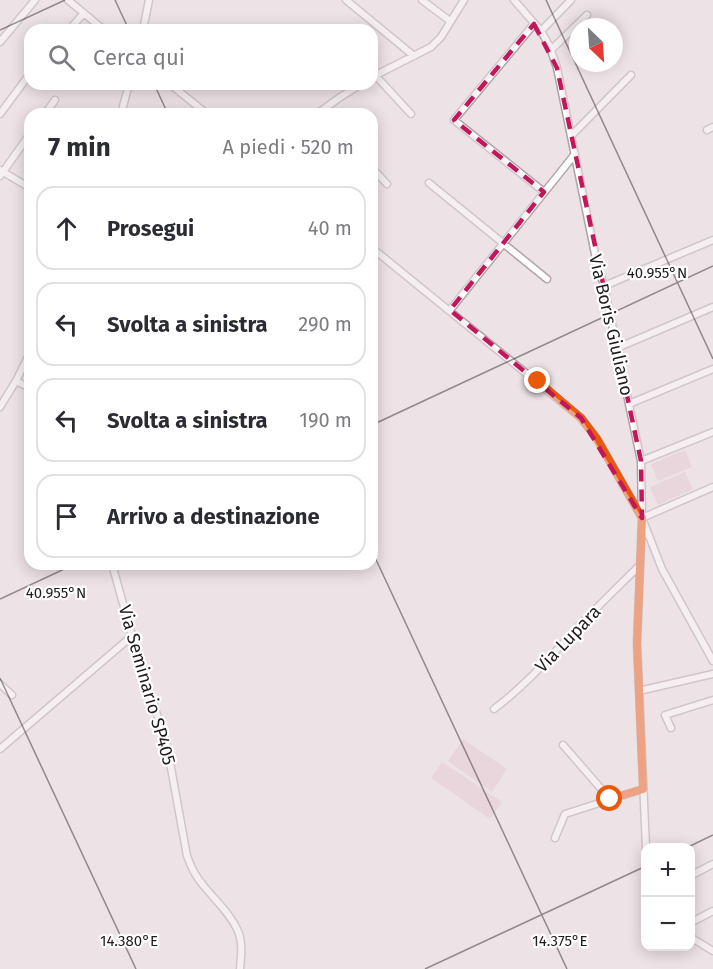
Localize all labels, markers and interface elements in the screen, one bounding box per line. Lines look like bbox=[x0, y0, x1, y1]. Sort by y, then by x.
north arrow bbox=[569, 18, 623, 72]
search box bbox=[24, 24, 378, 90]
icon: search bbox=[45, 41, 78, 74]
text: Cerca qui bbox=[93, 44, 185, 71]
text: 7 min bbox=[48, 132, 111, 163]
text: A piedi · 520 m bbox=[223, 135, 354, 159]
icon: ahead bbox=[50, 212, 83, 245]
text: Prosegui bbox=[107, 215, 194, 242]
text: 40 m bbox=[308, 216, 352, 240]
street label: Via Boris Giuliano bbox=[584, 252, 638, 398]
text: 40.955°N bbox=[627, 264, 687, 282]
icon: left bbox=[50, 308, 83, 341]
text: Svolta a sinistra bbox=[107, 311, 268, 338]
text: 290 m bbox=[298, 312, 352, 336]
route end bbox=[524, 367, 550, 393]
icon: left bbox=[50, 404, 83, 437]
text: Svolta a sinistra bbox=[107, 407, 268, 434]
text: 190 m bbox=[299, 408, 352, 432]
icon: arrive bbox=[50, 500, 83, 533]
text: Arrivo a destinazione bbox=[107, 503, 320, 530]
text: 40.955°N bbox=[26, 584, 86, 602]
street label: Via Lupara bbox=[530, 601, 606, 677]
street label: Via Seminario SP405 bbox=[114, 602, 180, 768]
route start bbox=[596, 785, 622, 811]
map controls bbox=[641, 843, 695, 951]
button: + bbox=[641, 843, 695, 897]
button: − bbox=[641, 897, 695, 951]
text: 14.380°E bbox=[100, 932, 158, 950]
text: 14.375°E bbox=[532, 932, 588, 950]

